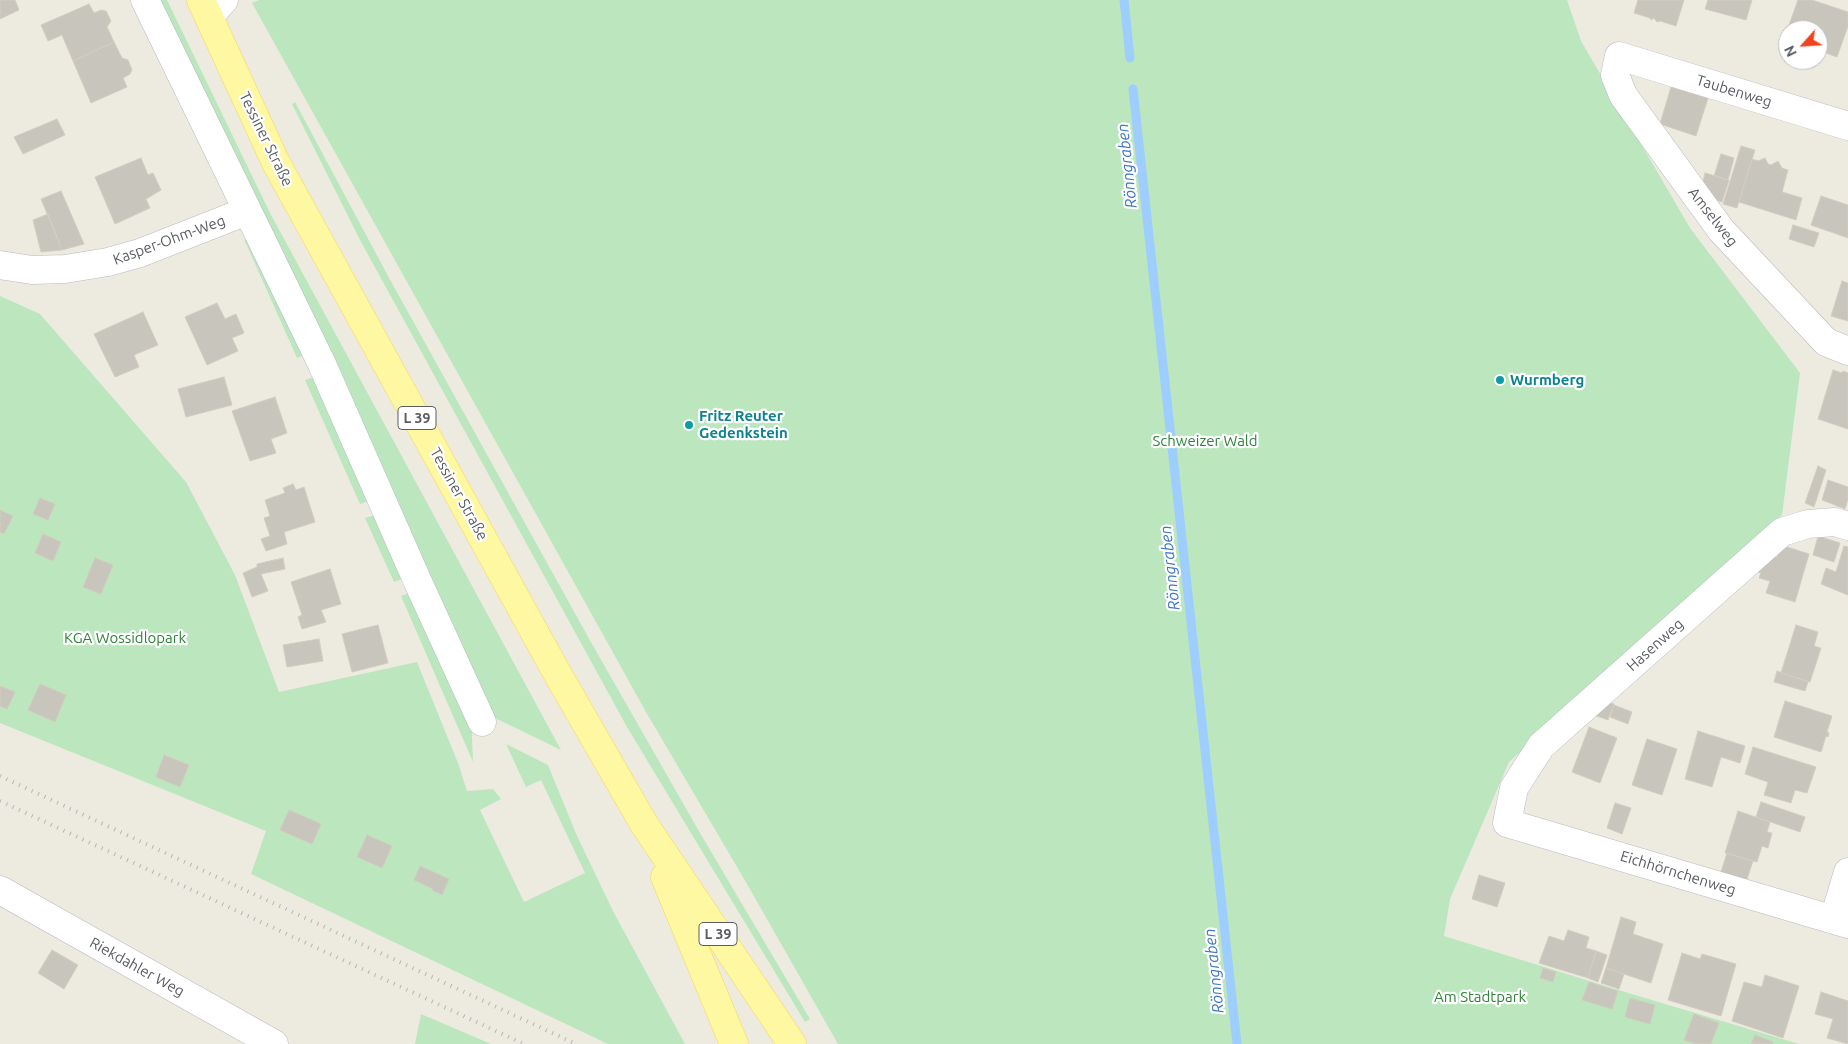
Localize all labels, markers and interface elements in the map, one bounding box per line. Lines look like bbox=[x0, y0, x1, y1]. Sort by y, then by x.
north arrow bbox=[1778, 20, 1828, 70]
text: N bbox=[1781, 43, 1800, 59]
street label: Taubenweg bbox=[1694, 71, 1774, 111]
street label: Tessiner Straße bbox=[235, 89, 297, 189]
water label: Rönngraben bbox=[1113, 123, 1141, 209]
street label: Amselweg bbox=[1684, 184, 1742, 250]
street label: Kasper-Ohm-Weg bbox=[110, 211, 228, 269]
place label: Wurmberg bbox=[1510, 371, 1584, 389]
marker: Wurmberg bbox=[1494, 374, 1506, 386]
road number: L 39 bbox=[398, 406, 436, 429]
place label: Fritz Reuter Gedenkstein bbox=[699, 407, 788, 442]
marker: Fritz Reuter Gedenkstein bbox=[683, 419, 695, 431]
park label: Schweizer Wald bbox=[1152, 432, 1258, 450]
street label: Tessiner Straße bbox=[426, 445, 492, 543]
water label: Rönngraben bbox=[1156, 525, 1184, 611]
street label: Hasenweg bbox=[1623, 615, 1687, 675]
park label: KGA Wossidlopark bbox=[64, 629, 186, 647]
street label: Eichhörnchenweg bbox=[1618, 847, 1738, 899]
road number: L 39 bbox=[699, 922, 737, 946]
water label: Rönngraben bbox=[1200, 928, 1228, 1014]
street label: Riekdahler Weg bbox=[86, 934, 188, 1000]
park label: Am Stadtpark bbox=[1434, 988, 1526, 1006]

